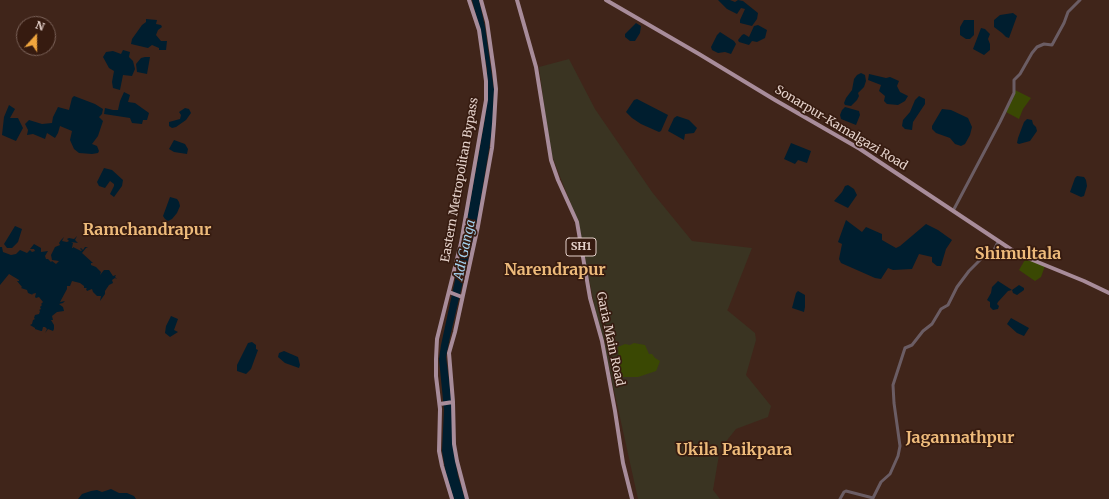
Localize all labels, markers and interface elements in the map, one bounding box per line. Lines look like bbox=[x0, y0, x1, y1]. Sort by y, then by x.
north arrow bbox=[16, 16, 56, 56]
text: N bbox=[33, 18, 47, 34]
street label: Sonarpur-Kamalgazi Road bbox=[772, 83, 910, 173]
street label: Eastern Metropolitan Bypass bbox=[438, 96, 482, 264]
water label: Adi Ganga bbox=[451, 218, 479, 282]
district label: Ramchandrapur bbox=[83, 220, 211, 240]
road number: SH1 bbox=[566, 238, 596, 256]
district label: Shimultala bbox=[975, 244, 1061, 264]
district label: Narendrapur bbox=[504, 260, 606, 280]
street label: Garia Main Road bbox=[593, 291, 627, 387]
district label: Jagannathpur bbox=[906, 428, 1014, 448]
district label: Ukila Paikpara bbox=[676, 440, 792, 460]

